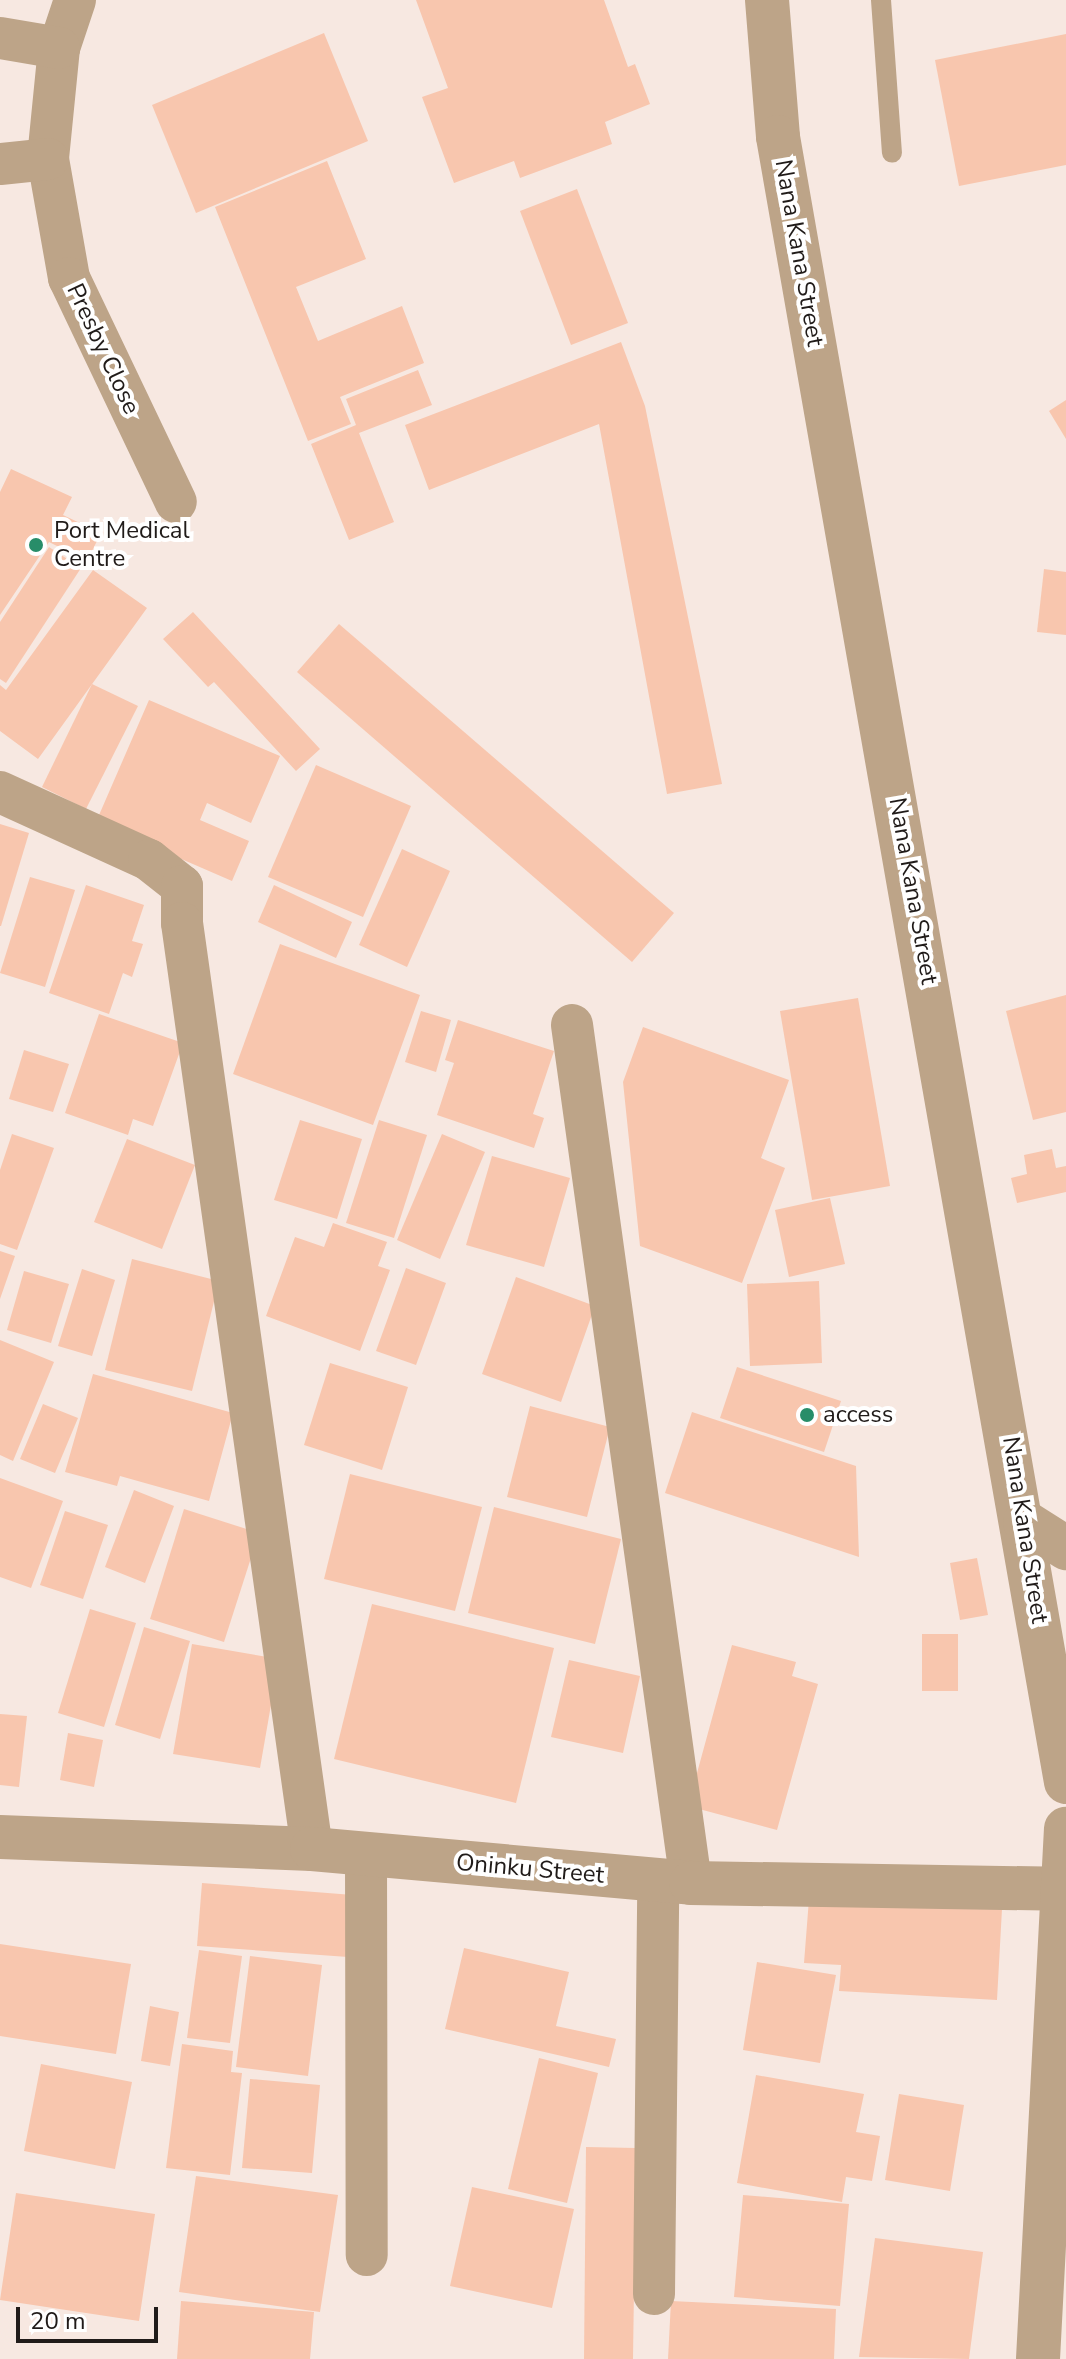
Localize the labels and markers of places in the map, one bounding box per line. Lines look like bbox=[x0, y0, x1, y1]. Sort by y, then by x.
place label: Port Medical Centre bbox=[54, 517, 189, 573]
marker: Port Medical Centre bbox=[25, 534, 47, 556]
place label: access bbox=[823, 1401, 893, 1429]
marker: access bbox=[798, 1406, 816, 1424]

